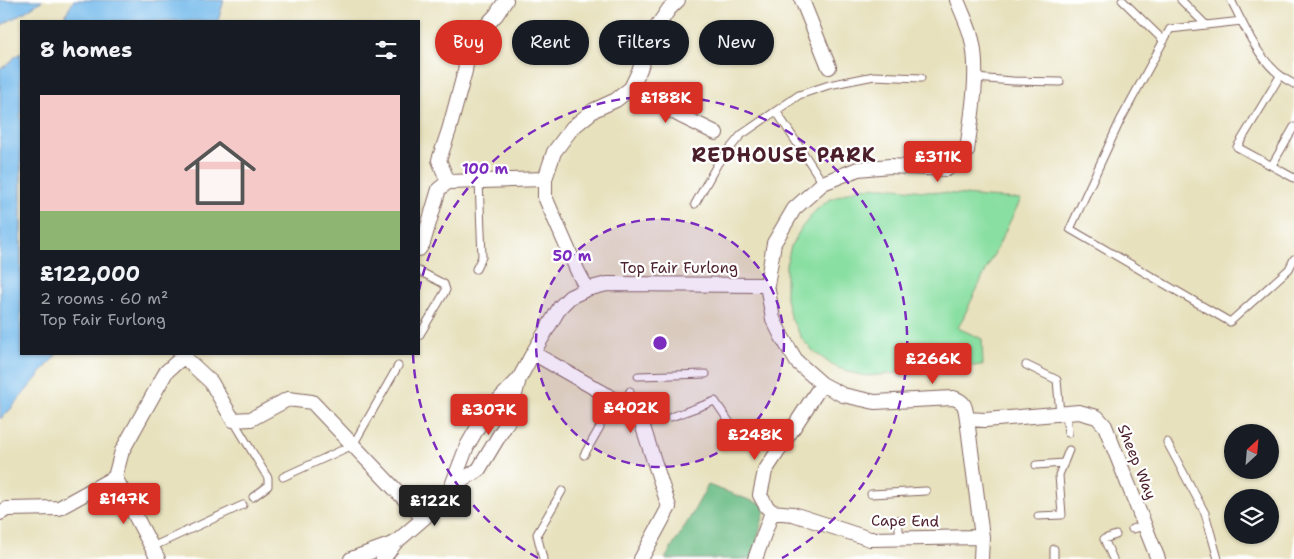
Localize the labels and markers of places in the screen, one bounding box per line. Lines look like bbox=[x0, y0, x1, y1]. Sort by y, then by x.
pin: £188K bbox=[631, 82, 701, 124]
pin: £311K bbox=[903, 140, 973, 183]
centre of rings bbox=[651, 334, 669, 352]
pin: £266K bbox=[898, 342, 968, 385]
pin: £402K bbox=[596, 392, 666, 434]
pin: £307K bbox=[454, 394, 524, 436]
pin: £248K bbox=[720, 418, 790, 461]
pin: £147K bbox=[89, 482, 159, 525]
pin: £122K bbox=[400, 484, 470, 527]

